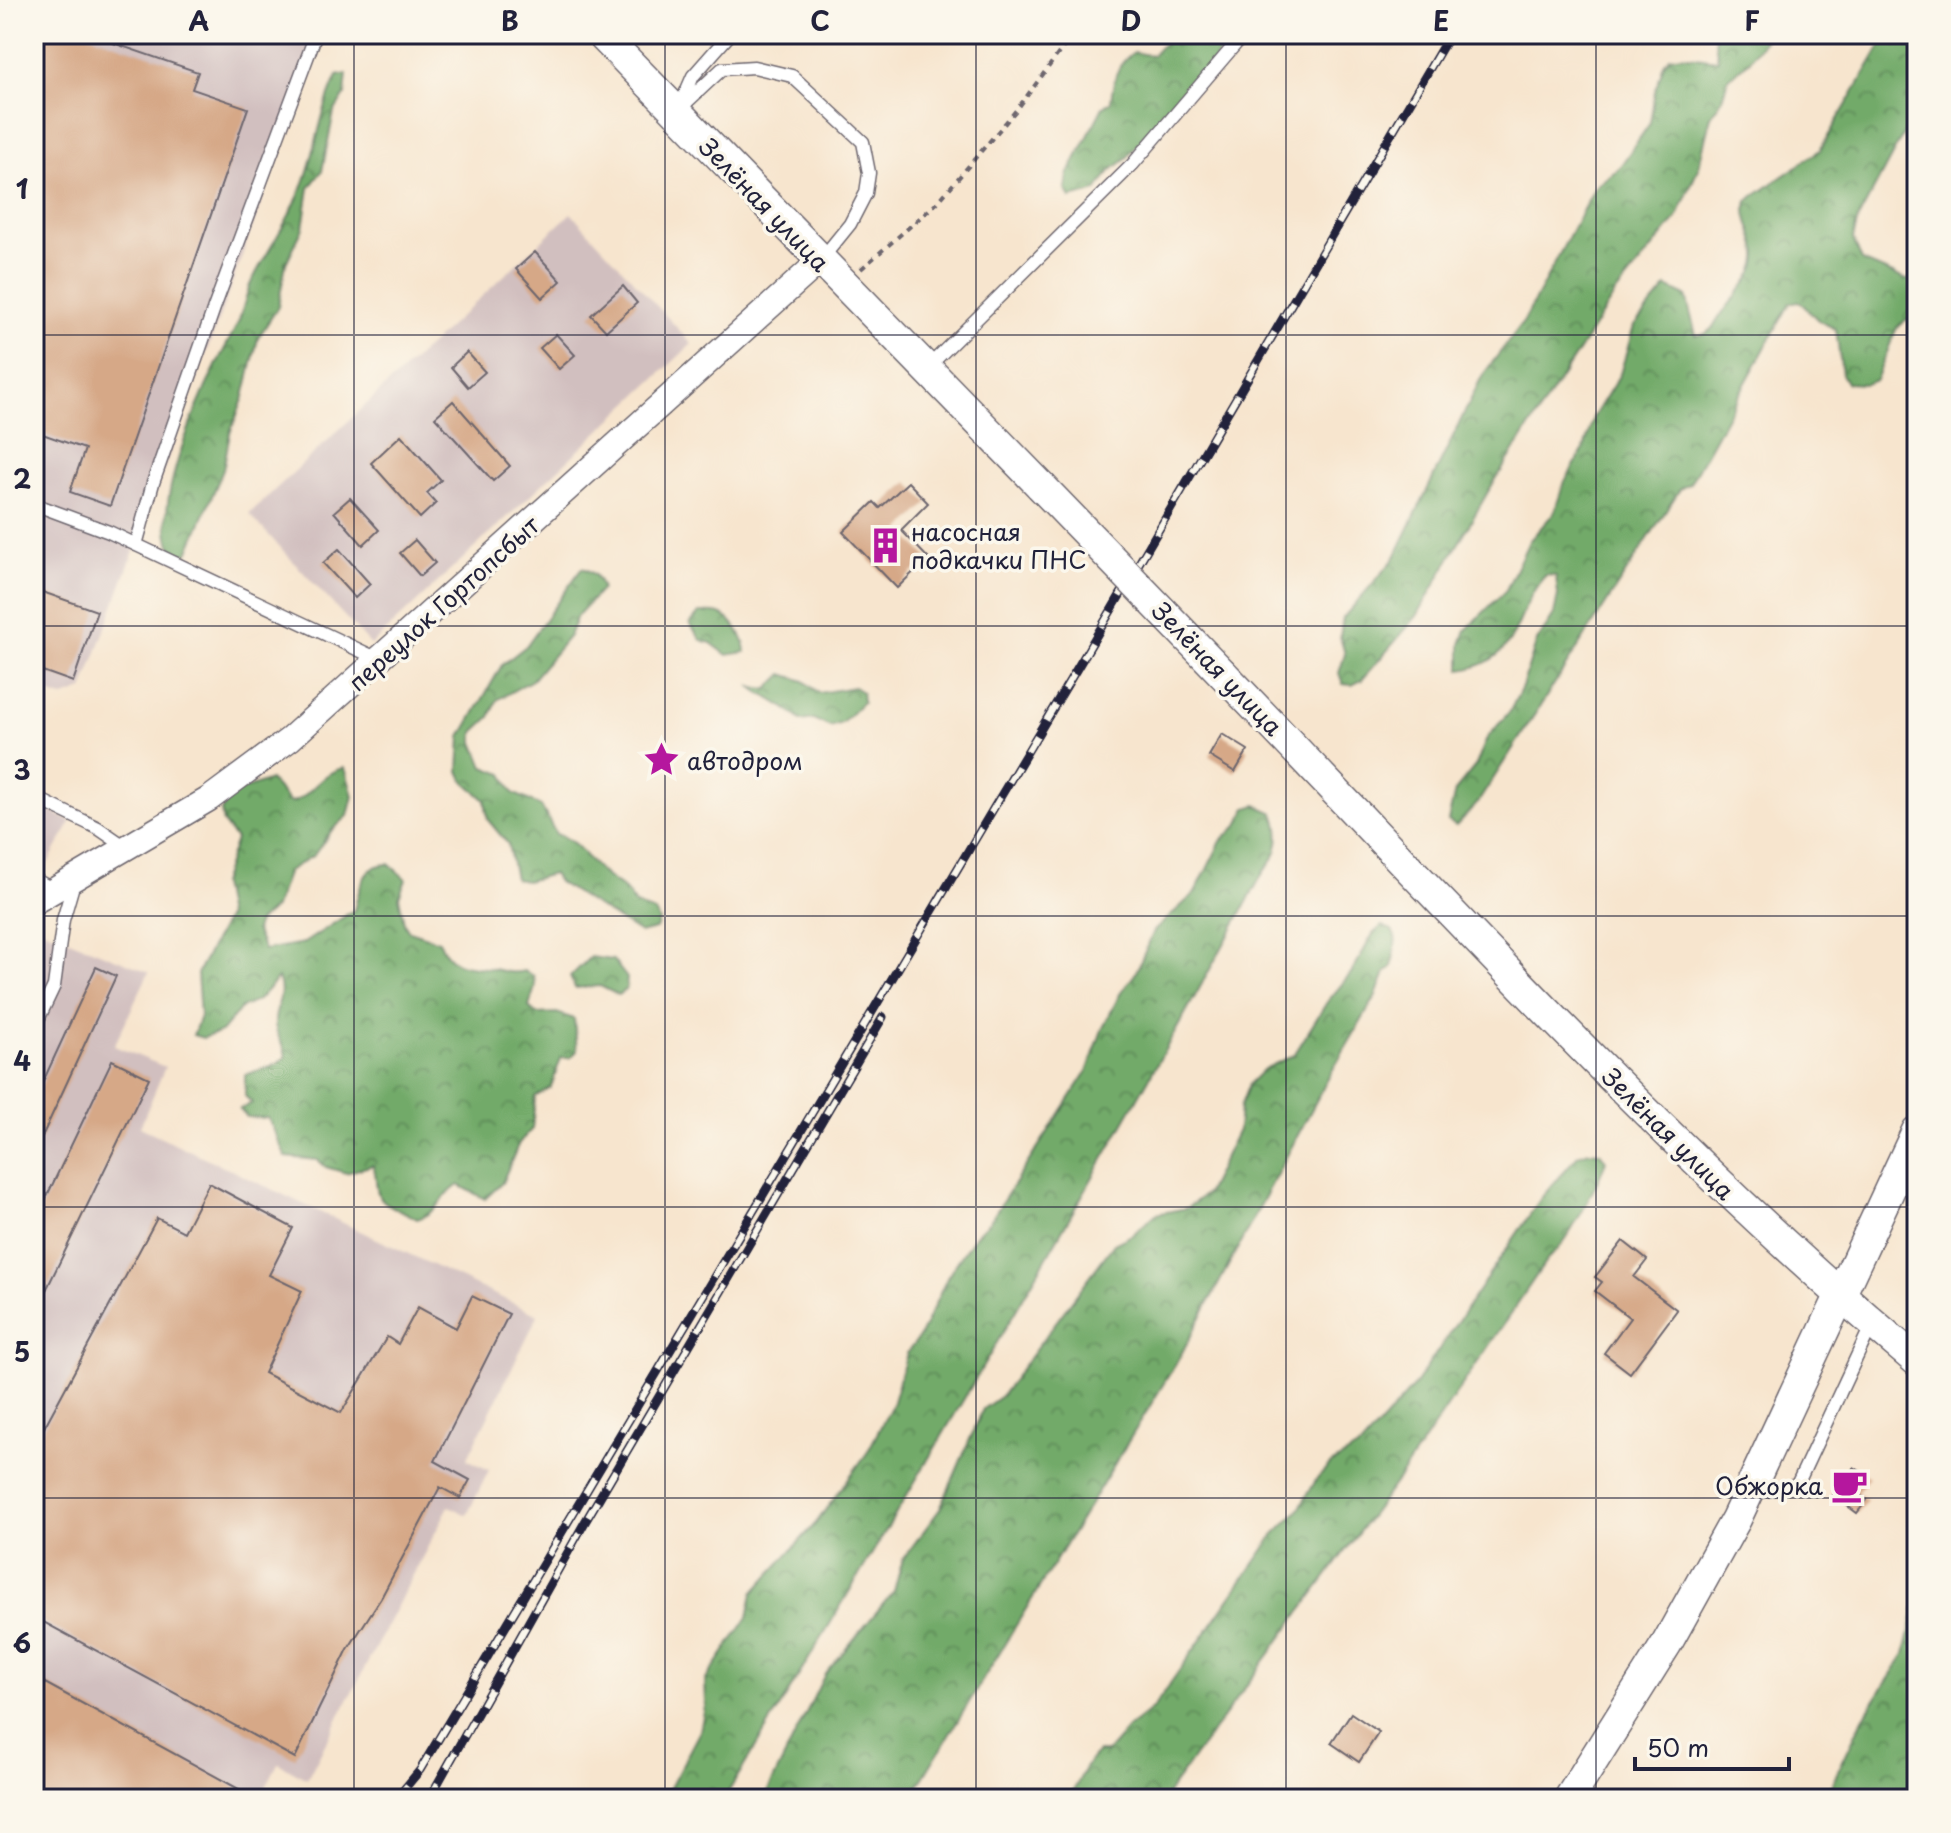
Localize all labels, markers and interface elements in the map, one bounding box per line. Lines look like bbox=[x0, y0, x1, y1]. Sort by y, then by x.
text: A bbox=[189, 1, 209, 40]
text: B bbox=[501, 1, 519, 40]
text: C bbox=[810, 1, 830, 40]
text: D bbox=[1121, 1, 1141, 40]
text: E bbox=[1433, 1, 1449, 40]
text: F bbox=[1744, 1, 1760, 40]
street label: Зелёная улица bbox=[692, 129, 838, 279]
text: 1 bbox=[16, 169, 28, 208]
text: 2 bbox=[13, 459, 31, 498]
street label: переулок Гортопсбыт bbox=[339, 507, 547, 699]
place label: насосная подкачки ПНС bbox=[911, 513, 1087, 577]
building icon: насосная подкачки ПНС bbox=[866, 526, 904, 564]
street label: Зелёная улица bbox=[1145, 593, 1291, 743]
place icon: автодром bbox=[642, 741, 680, 779]
place label: автодром bbox=[687, 742, 803, 778]
text: 3 bbox=[13, 750, 31, 789]
text: 4 bbox=[13, 1041, 31, 1080]
street label: Зелёная улица bbox=[1595, 1059, 1743, 1207]
text: 5 bbox=[14, 1332, 30, 1371]
cafe icon: Обжорка bbox=[1830, 1466, 1868, 1504]
place label: Обжорка bbox=[1715, 1467, 1823, 1503]
text: 6 bbox=[13, 1623, 31, 1662]
scale bar bbox=[1635, 1721, 1789, 1771]
text: 50 m bbox=[1647, 1729, 1709, 1765]

